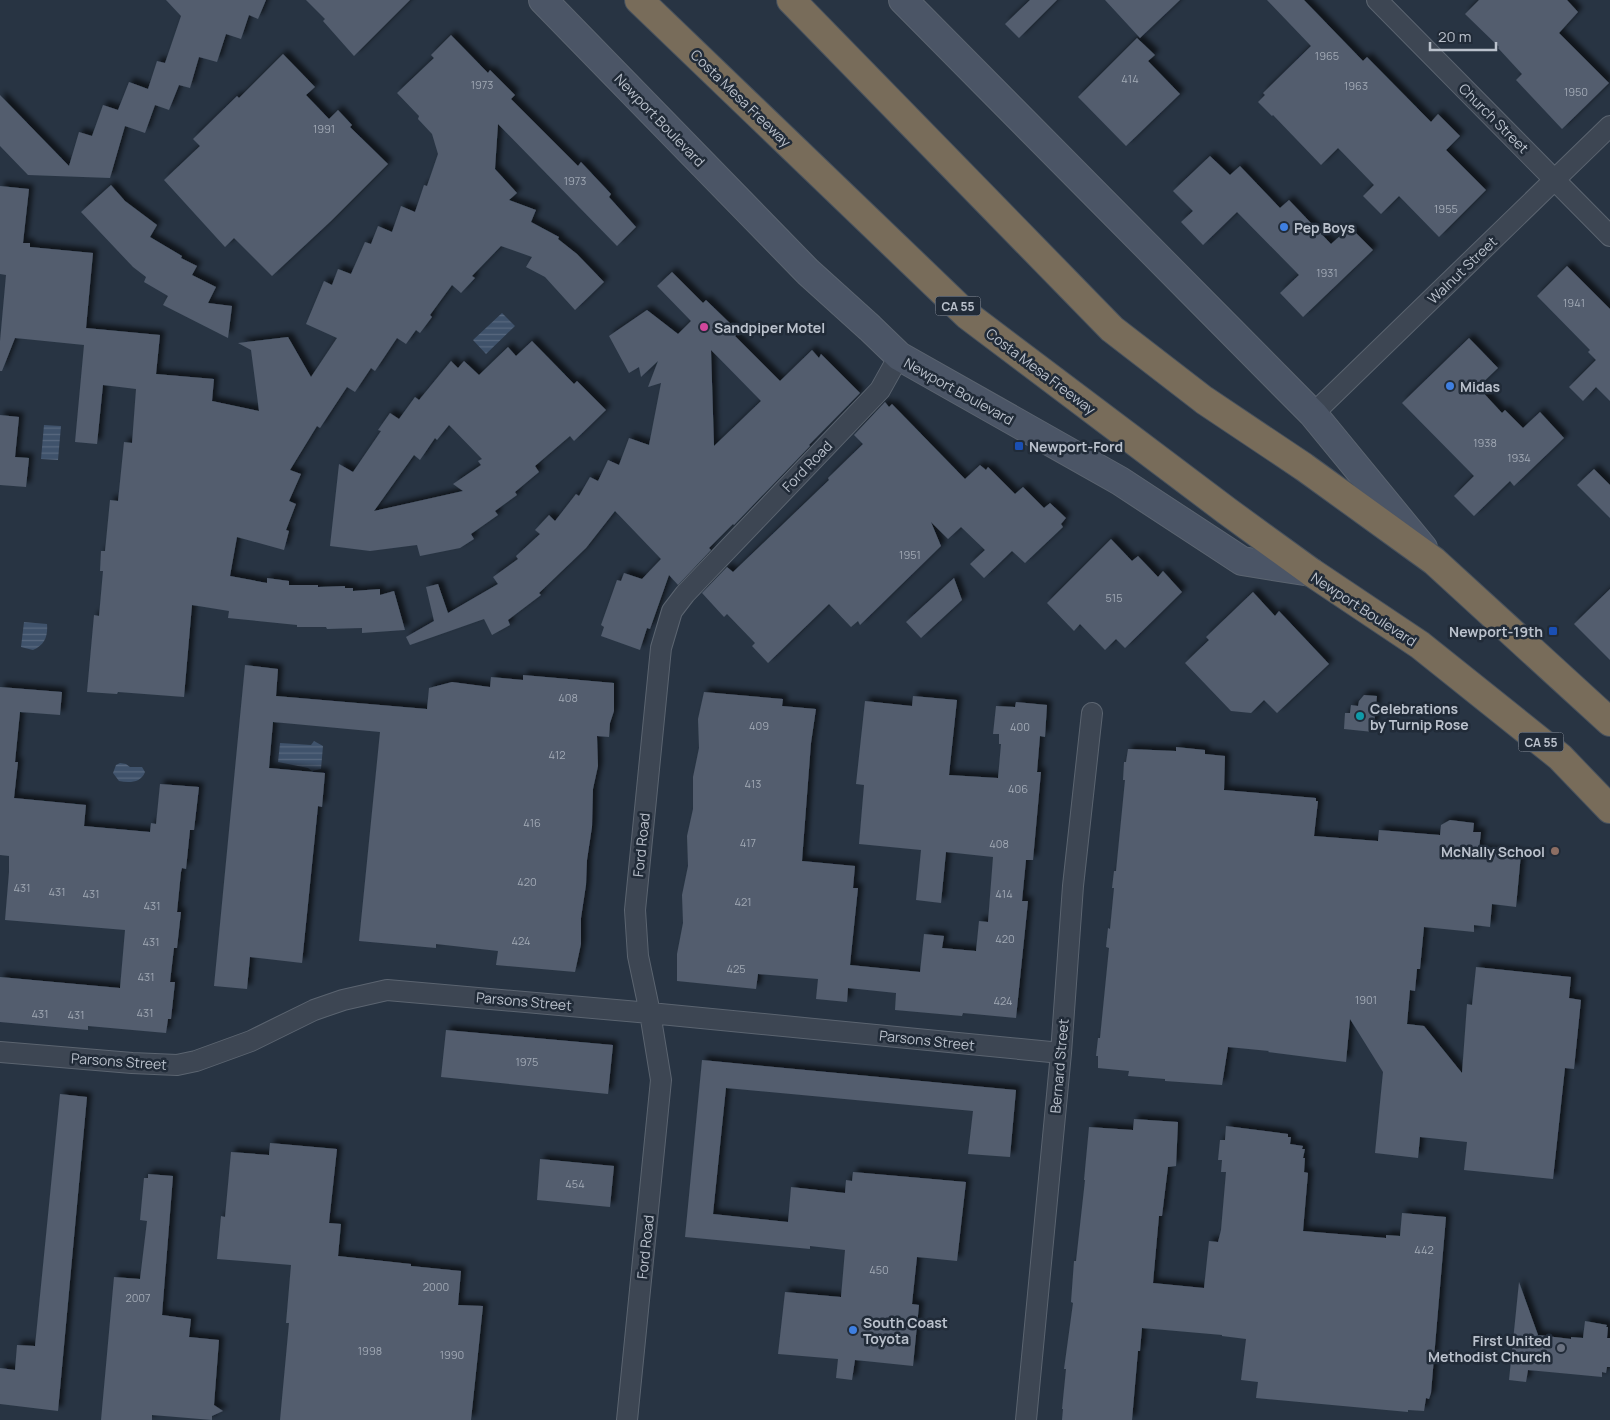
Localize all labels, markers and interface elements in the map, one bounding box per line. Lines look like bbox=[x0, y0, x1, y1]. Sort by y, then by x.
scale bar bbox=[1430, 20, 1496, 52]
text: 20 m bbox=[1438, 26, 1471, 47]
street label: Costa Mesa Freeway bbox=[687, 45, 796, 151]
house number: 1965 bbox=[1315, 48, 1339, 63]
street label: Newport Boulevard bbox=[611, 69, 709, 171]
house number: 414 bbox=[1121, 71, 1139, 86]
house number: 1973 bbox=[471, 77, 493, 92]
house number: 1963 bbox=[1344, 78, 1368, 93]
street label: Church Street bbox=[1455, 79, 1533, 157]
house number: 1950 bbox=[1564, 84, 1588, 99]
house number: 1991 bbox=[313, 121, 335, 136]
house number: 1973 bbox=[564, 173, 586, 188]
house number: 1955 bbox=[1434, 201, 1458, 216]
place label: Pep Boys bbox=[1294, 218, 1356, 237]
marker: Pep Boys bbox=[1278, 221, 1290, 233]
street label: Walnut Street bbox=[1423, 232, 1501, 308]
house number: 1931 bbox=[1316, 265, 1338, 280]
house number: 1941 bbox=[1563, 295, 1585, 310]
road number: CA 55 bbox=[936, 296, 980, 316]
place label: Sandpiper Motel bbox=[714, 318, 825, 337]
marker: Sandpiper Motel bbox=[698, 321, 710, 333]
street label: Costa Mesa Freeway bbox=[982, 323, 1100, 419]
street label: Newport Boulevard bbox=[901, 353, 1017, 429]
place label: Midas bbox=[1460, 377, 1501, 396]
marker: Midas bbox=[1444, 380, 1456, 392]
house number: 1938 bbox=[1473, 435, 1497, 450]
street label: Ford Road bbox=[778, 436, 836, 496]
place label: Newport-Ford bbox=[1029, 437, 1123, 456]
marker: Newport-Ford bbox=[1013, 440, 1025, 452]
house number: 1934 bbox=[1507, 450, 1531, 465]
house number: 1951 bbox=[899, 547, 921, 562]
street label: Newport Boulevard bbox=[1308, 568, 1420, 650]
house number: 515 bbox=[1106, 590, 1123, 605]
place label: Newport-19th bbox=[1449, 622, 1543, 641]
marker: Newport-19th bbox=[1547, 625, 1559, 637]
house number: 408 bbox=[558, 690, 578, 705]
place label: Celebrations by Turnip Rose bbox=[1370, 699, 1469, 734]
marker: Celebrations by Turnip Rose bbox=[1354, 710, 1366, 722]
house number: 409 bbox=[749, 718, 769, 733]
house number: 400 bbox=[1010, 719, 1030, 734]
road number: CA 55 bbox=[1518, 732, 1564, 752]
house number: 412 bbox=[548, 747, 566, 762]
house number: 413 bbox=[745, 776, 761, 791]
house number: 406 bbox=[1008, 781, 1028, 796]
street label: Ford Road bbox=[628, 812, 654, 878]
house number: 416 bbox=[523, 815, 541, 830]
house number: 417 bbox=[740, 835, 756, 850]
house number: 408 bbox=[989, 836, 1009, 851]
place label: McNally School bbox=[1441, 842, 1545, 861]
marker: McNally School bbox=[1549, 845, 1561, 857]
house number: 420 bbox=[517, 874, 537, 889]
house number: 431 bbox=[14, 880, 30, 895]
house number: 431 bbox=[49, 884, 65, 899]
house number: 431 bbox=[83, 886, 99, 901]
house number: 414 bbox=[995, 886, 1013, 901]
house number: 421 bbox=[734, 894, 752, 909]
house number: 431 bbox=[144, 898, 160, 913]
house number: 420 bbox=[995, 931, 1015, 946]
house number: 424 bbox=[511, 933, 531, 948]
house number: 431 bbox=[143, 934, 159, 949]
house number: 425 bbox=[726, 961, 746, 976]
house number: 431 bbox=[138, 969, 154, 984]
street label: Parsons Street bbox=[475, 987, 573, 1015]
house number: 1901 bbox=[1355, 992, 1377, 1007]
house number: 424 bbox=[993, 993, 1013, 1008]
house number: 431 bbox=[137, 1005, 153, 1020]
house number: 431 bbox=[32, 1006, 48, 1021]
house number: 431 bbox=[68, 1007, 84, 1022]
street label: Bernard Street bbox=[1045, 1017, 1073, 1114]
street label: Parsons Street bbox=[878, 1026, 976, 1055]
street label: Parsons Street bbox=[71, 1048, 168, 1074]
house number: 1975 bbox=[516, 1054, 538, 1069]
house number: 454 bbox=[565, 1176, 585, 1191]
street label: Ford Road bbox=[632, 1214, 658, 1280]
house number: 442 bbox=[1414, 1242, 1434, 1257]
house number: 450 bbox=[869, 1262, 889, 1277]
house number: 2000 bbox=[423, 1279, 449, 1294]
house number: 2007 bbox=[125, 1290, 151, 1305]
place label: South Coast Toyota bbox=[863, 1313, 948, 1348]
marker: South Coast Toyota bbox=[847, 1324, 859, 1336]
place label: First United Methodist Church bbox=[1428, 1331, 1551, 1366]
marker: First United Methodist Church bbox=[1555, 1342, 1567, 1354]
house number: 1998 bbox=[358, 1343, 382, 1358]
house number: 1990 bbox=[440, 1347, 464, 1362]

